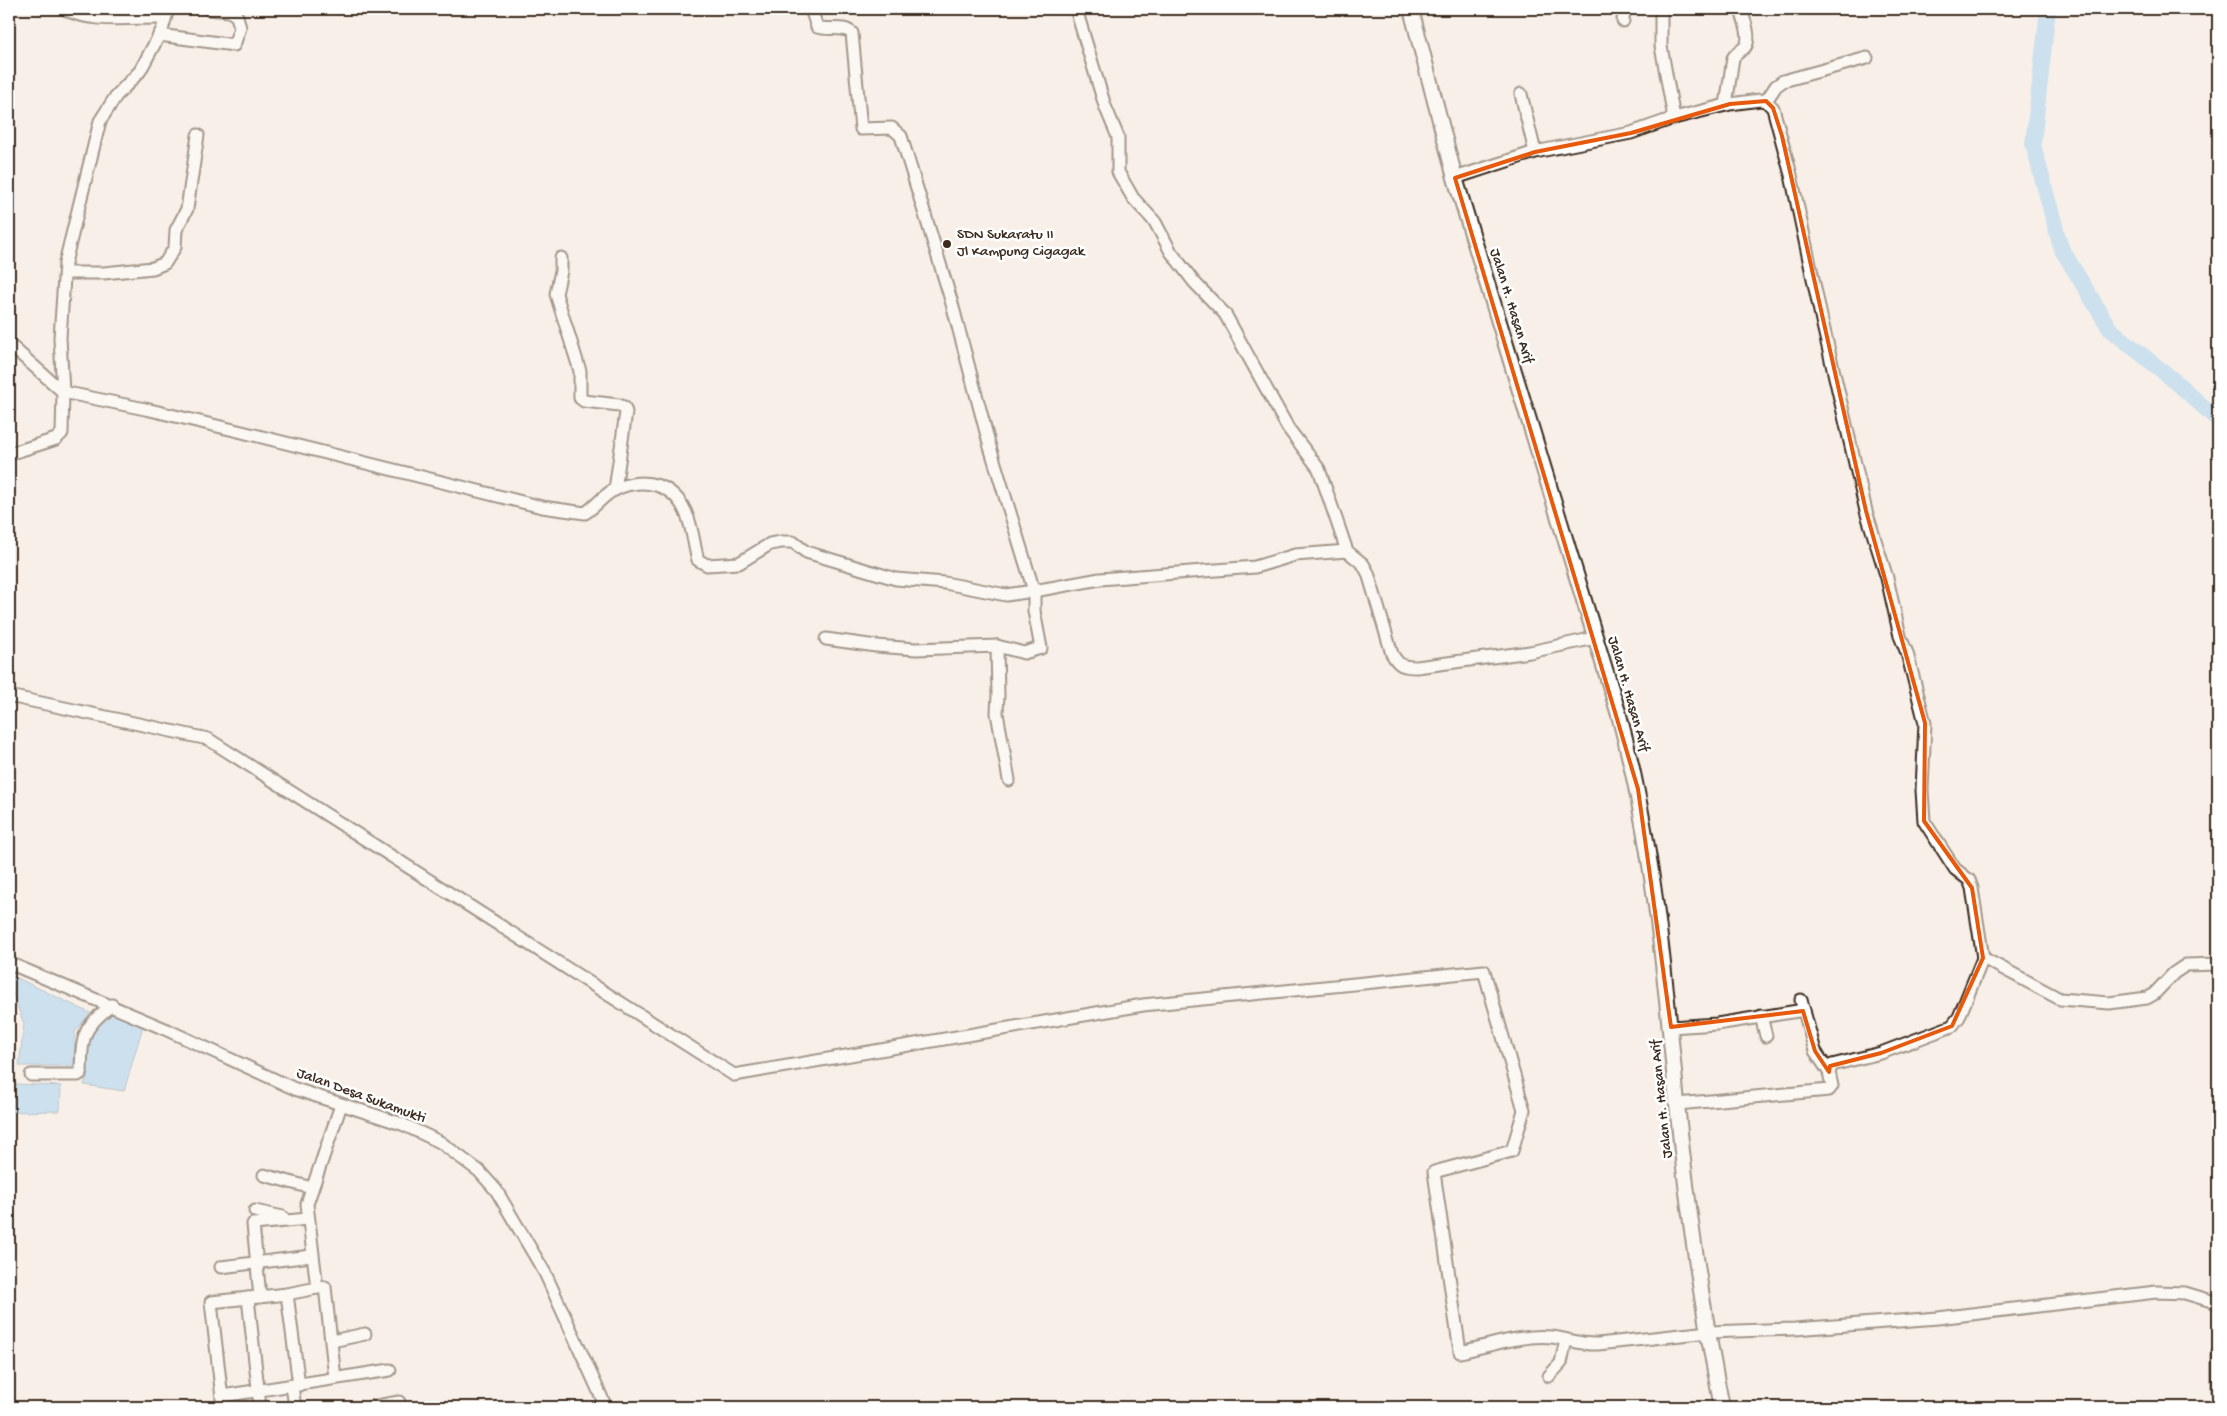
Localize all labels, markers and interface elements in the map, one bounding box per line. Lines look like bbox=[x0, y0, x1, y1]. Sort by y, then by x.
place label: SDN Sukaratu II Jl Kampung Cigagak bbox=[957, 226, 1086, 261]
marker: SDN Sukaratu II Jl Kampung Cigagak bbox=[941, 238, 953, 250]
street label: Jalan H. Hasan Arif bbox=[1485, 247, 1537, 367]
street label: Jalan H. Hasan Arif bbox=[1603, 634, 1653, 755]
street label: Jalan H. Hasan Arif bbox=[1647, 1038, 1677, 1159]
street label: Jalan Desa Sukamukti bbox=[294, 1064, 428, 1128]

